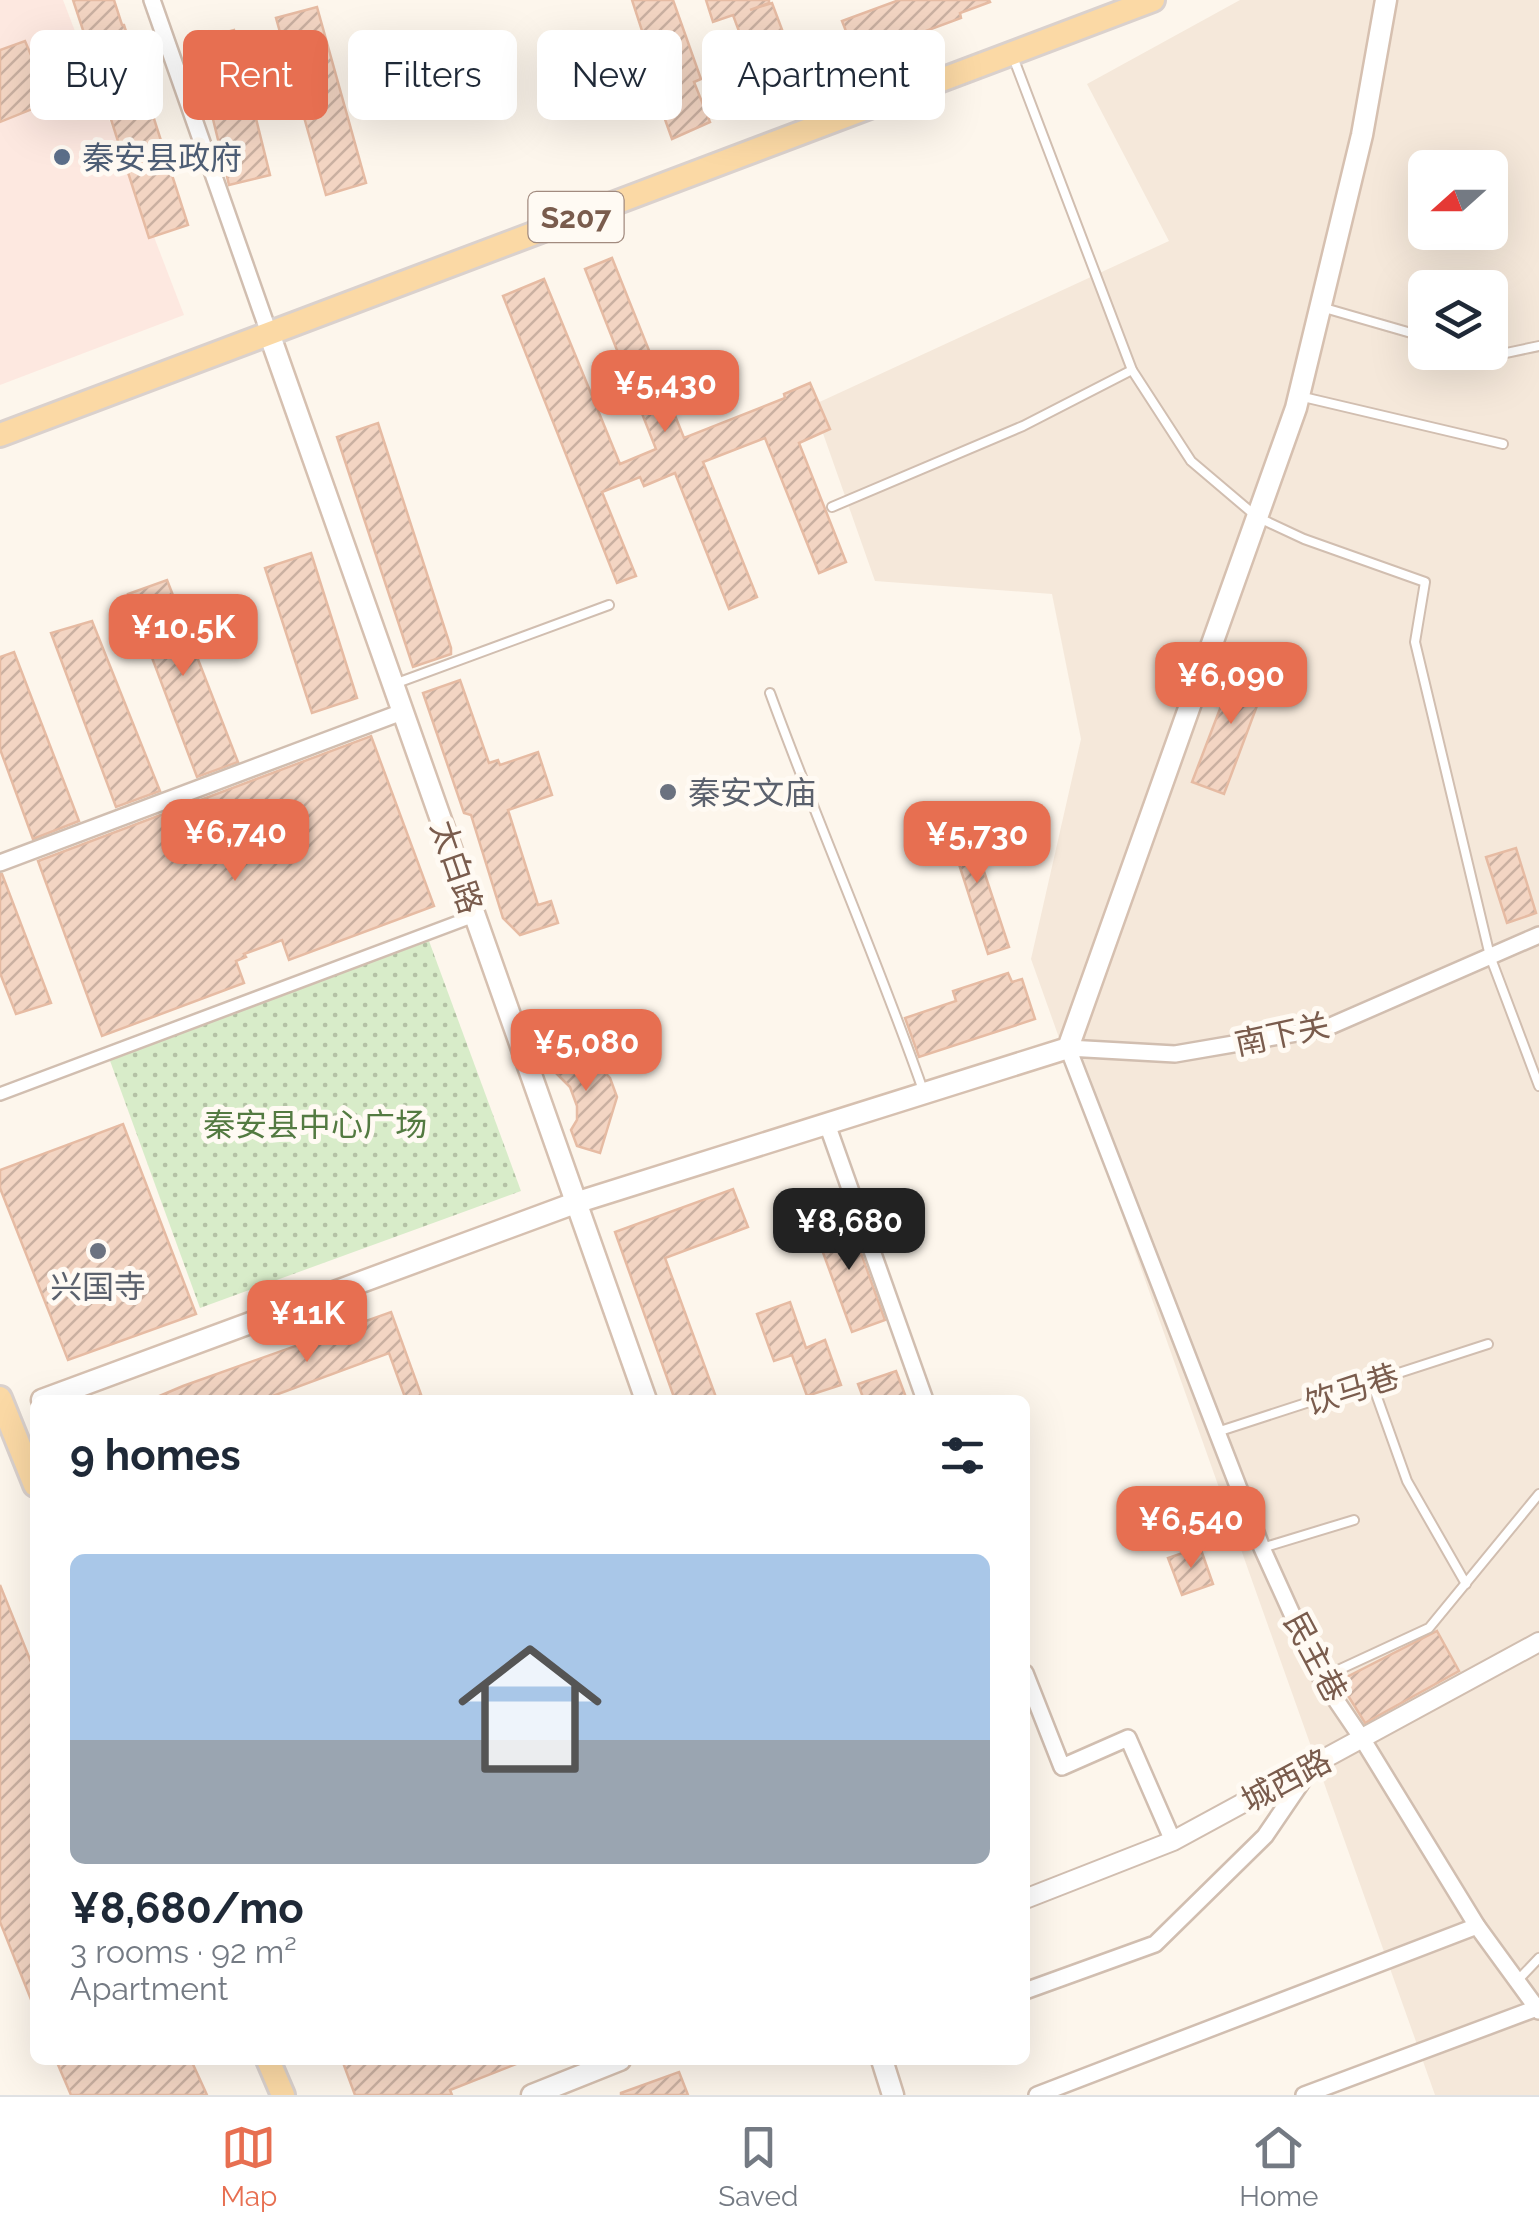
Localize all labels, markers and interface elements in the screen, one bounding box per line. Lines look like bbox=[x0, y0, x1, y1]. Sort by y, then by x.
chip: Buy bbox=[30, 30, 163, 120]
chip: Rent bbox=[183, 30, 328, 120]
chip: Filters bbox=[348, 30, 517, 120]
chip: New bbox=[537, 30, 682, 120]
chip: Apartment bbox=[702, 30, 945, 120]
place label: 秦安县政府 bbox=[82, 139, 242, 176]
marker: 秦安县政府 bbox=[51, 146, 73, 168]
north arrow bbox=[1408, 150, 1508, 250]
map controls bbox=[1408, 150, 1508, 370]
road number: S207 bbox=[528, 192, 624, 242]
button: layers bbox=[1408, 270, 1508, 370]
pin: ¥5,430 bbox=[584, 350, 746, 435]
text: ¥5,430 bbox=[613, 364, 717, 401]
pin: ¥10.5K bbox=[102, 594, 264, 679]
text: ¥10.5K bbox=[131, 608, 235, 645]
pin: ¥6,090 bbox=[1150, 642, 1312, 727]
text: ¥6,090 bbox=[1177, 656, 1285, 693]
place label: 秦安文庙 bbox=[688, 774, 816, 811]
marker: 秦安文庙 bbox=[657, 781, 679, 803]
pin: ¥6,740 bbox=[154, 799, 316, 884]
pin: ¥5,730 bbox=[896, 801, 1058, 886]
text: ¥6,740 bbox=[183, 813, 287, 850]
text: ¥5,730 bbox=[926, 815, 1028, 852]
street label: 太白路 bbox=[424, 816, 490, 918]
street label: 南下关 bbox=[1231, 1006, 1333, 1062]
pin: ¥5,080 bbox=[505, 1009, 667, 1094]
text: ¥5,080 bbox=[533, 1023, 639, 1060]
park label: 秦安县中心广场 bbox=[203, 1106, 427, 1143]
pin: ¥8,680 bbox=[768, 1188, 930, 1273]
text: ¥8,680 bbox=[795, 1202, 903, 1239]
marker: 兴国寺 bbox=[87, 1240, 109, 1262]
place label: 兴国寺 bbox=[50, 1268, 146, 1305]
pin: ¥11K bbox=[248, 1280, 366, 1365]
text: ¥11K bbox=[269, 1294, 345, 1331]
street label: 饮马巷 bbox=[1301, 1357, 1403, 1421]
icon: filters bbox=[935, 1428, 990, 1483]
text: 9 homes bbox=[70, 1431, 241, 1480]
pin: ¥6,540 bbox=[1110, 1486, 1272, 1571]
text: ¥6,540 bbox=[1138, 1500, 1244, 1537]
street label: 民主巷 bbox=[1277, 1606, 1355, 1708]
icon: home bbox=[440, 1619, 620, 1799]
street label: 城西路 bbox=[1235, 1741, 1337, 1819]
text: ¥8,680/mo bbox=[70, 1884, 304, 1933]
text: 3 rooms · 92 m² bbox=[70, 1933, 297, 1970]
text: Apartment bbox=[70, 1970, 228, 2007]
tab: Map bbox=[220, 2120, 277, 2213]
tab: Saved bbox=[718, 2120, 798, 2213]
tab: Home bbox=[1239, 2120, 1319, 2213]

